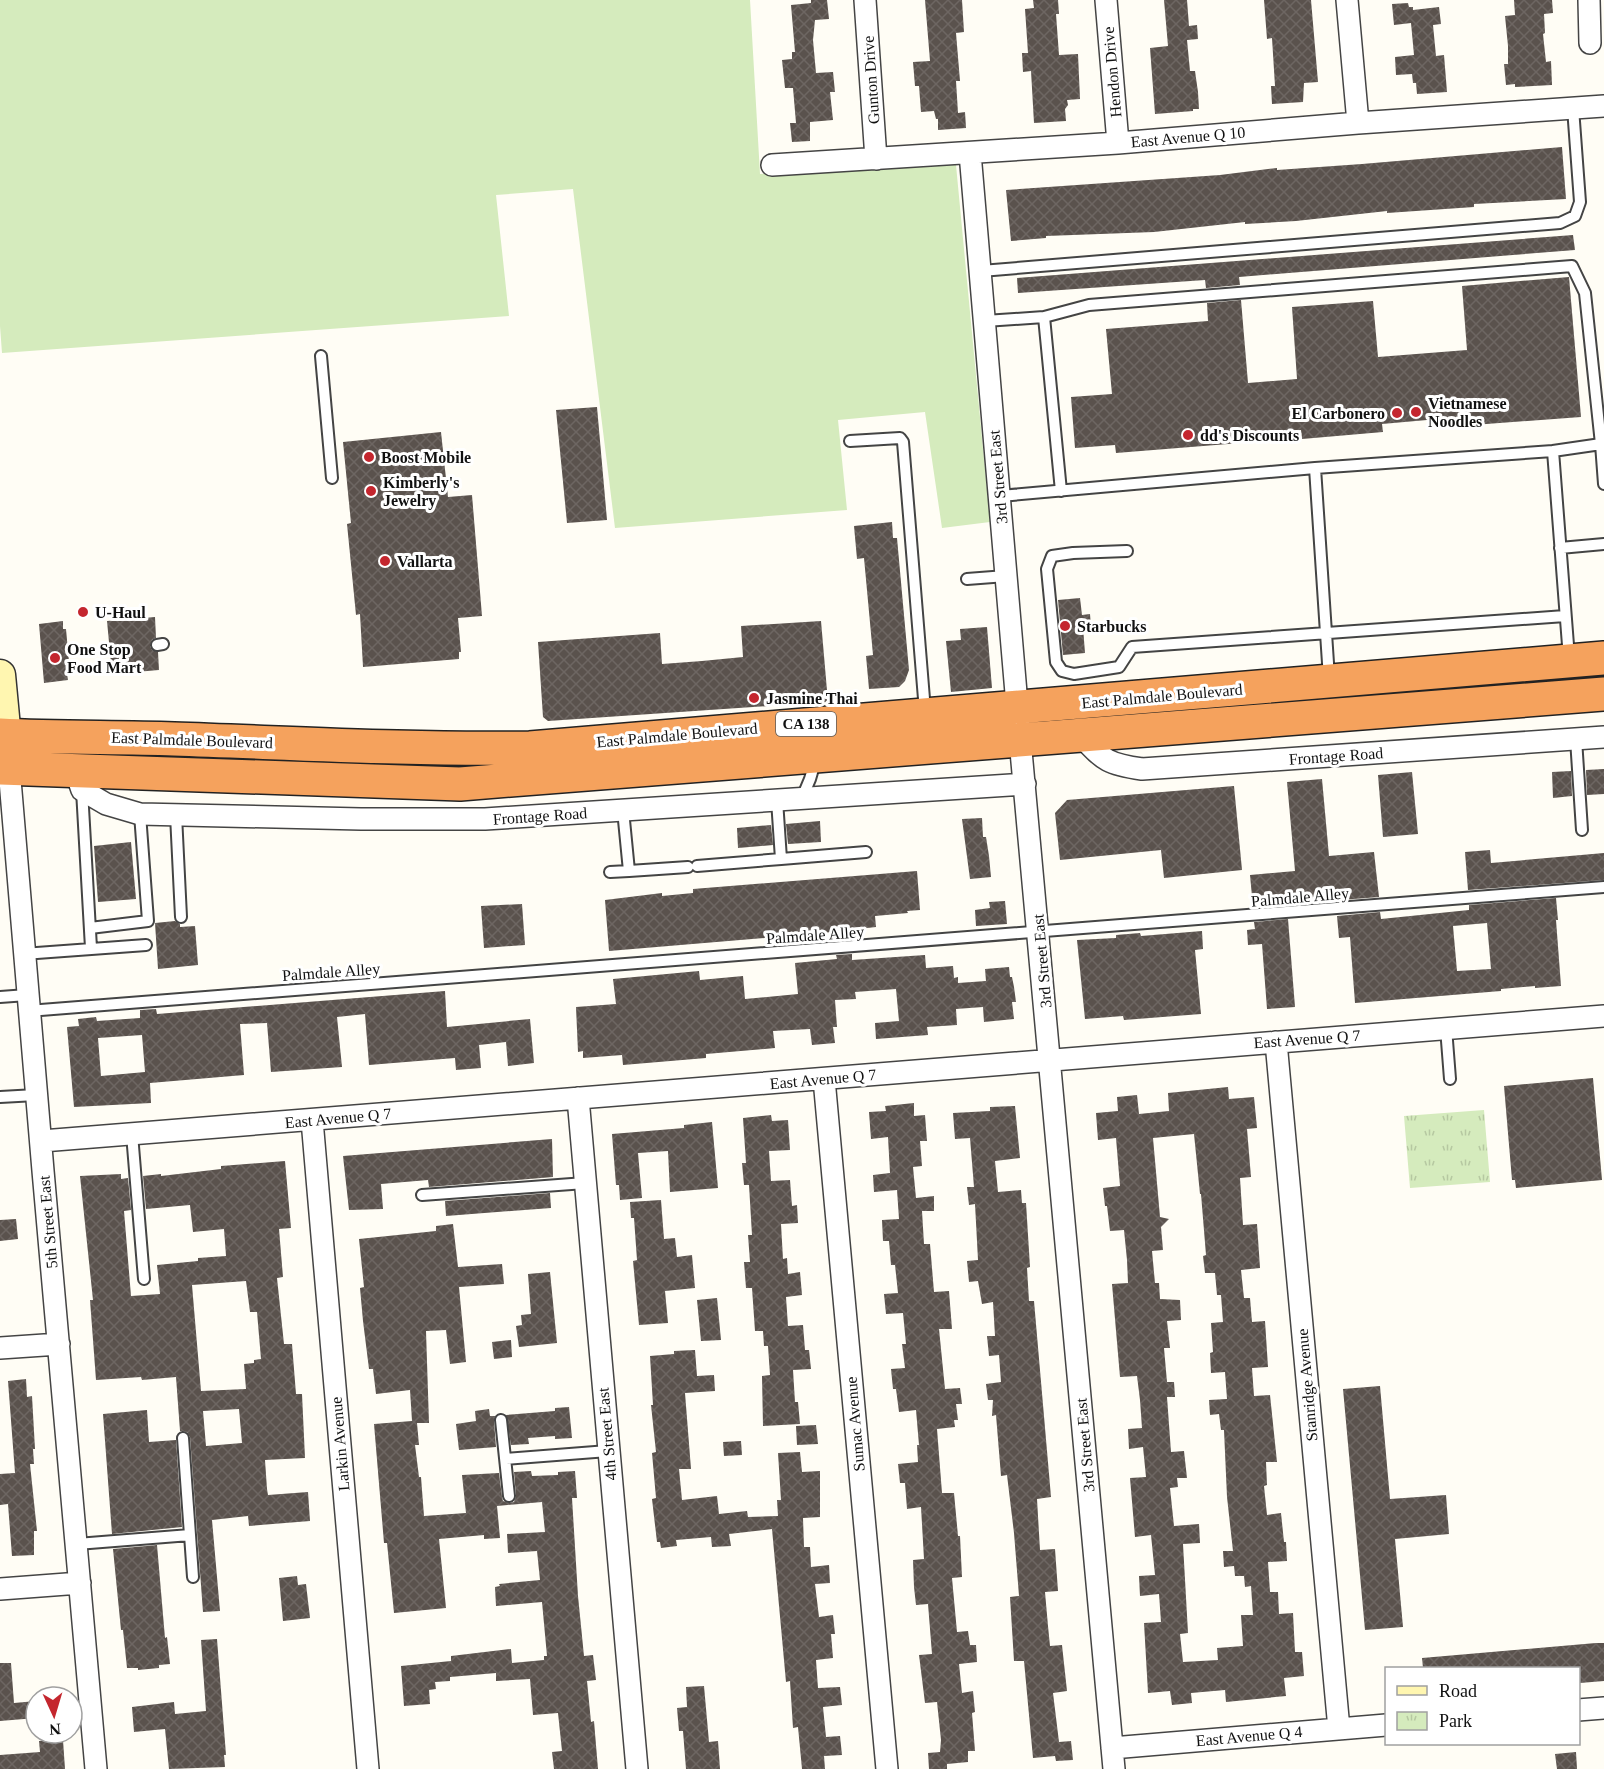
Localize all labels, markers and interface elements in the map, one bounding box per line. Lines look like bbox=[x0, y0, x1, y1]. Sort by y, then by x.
street label: Hendon Drive bbox=[1100, 26, 1124, 118]
street label: Gunton Drive bbox=[859, 35, 883, 125]
street label: East Avenue Q 10 bbox=[1130, 124, 1246, 150]
place label: Vietnamese Noodles bbox=[1428, 395, 1507, 430]
place label: El Carbonero bbox=[1292, 405, 1385, 422]
marker: Vietnamese Noodles bbox=[1409, 405, 1423, 419]
marker: El Carbonero bbox=[1390, 406, 1404, 420]
place label: dd's Discounts bbox=[1200, 427, 1299, 444]
marker: dd's Discounts bbox=[1181, 428, 1195, 442]
street label: 3rd Street East bbox=[985, 429, 1011, 525]
place label: Boost Mobile bbox=[381, 449, 471, 466]
marker: Boost Mobile bbox=[362, 450, 376, 464]
place label: Kimberly's Jewelry bbox=[383, 474, 459, 510]
marker: Kimberly's Jewelry bbox=[364, 484, 378, 498]
place label: Vallarta bbox=[397, 553, 452, 570]
marker: Vallarta bbox=[378, 554, 392, 568]
place label: U-Haul bbox=[95, 604, 146, 621]
marker: U-Haul bbox=[76, 605, 90, 619]
place label: Starbucks bbox=[1077, 618, 1146, 635]
marker: Starbucks bbox=[1058, 619, 1072, 633]
place label: One Stop Food Mart bbox=[67, 641, 142, 676]
marker: One Stop Food Mart bbox=[48, 651, 62, 665]
street label: East Palmdale Boulevard bbox=[1081, 680, 1243, 712]
place label: Jasmine Thai bbox=[766, 690, 858, 707]
marker: Jasmine Thai bbox=[747, 691, 761, 705]
road number: CA 138 bbox=[776, 712, 836, 736]
street label: East Palmdale Boulevard bbox=[596, 719, 758, 751]
street label: East Palmdale Boulevard bbox=[111, 729, 273, 751]
street label: Frontage Road bbox=[1288, 744, 1384, 769]
street label: Frontage Road bbox=[492, 804, 588, 829]
street label: Palmdale Alley bbox=[1250, 884, 1350, 911]
street label: 3rd Street East bbox=[1029, 913, 1055, 1009]
street label: Palmdale Alley bbox=[765, 923, 865, 948]
street label: Palmdale Alley bbox=[281, 960, 381, 985]
street label: East Avenue Q 7 bbox=[1253, 1027, 1361, 1051]
street label: East Avenue Q 7 bbox=[769, 1066, 877, 1092]
street label: East Avenue Q 7 bbox=[284, 1105, 392, 1131]
street label: 5th Street East bbox=[35, 1174, 61, 1269]
street label: Stanridge Avenue bbox=[1294, 1328, 1321, 1442]
street label: Sumac Avenue bbox=[842, 1376, 868, 1472]
street label: 4th Street East bbox=[594, 1386, 620, 1481]
street label: Larkin Avenue bbox=[327, 1396, 353, 1492]
street label: 3rd Street East bbox=[1072, 1397, 1098, 1493]
legend bbox=[1385, 1667, 1580, 1745]
text: Road bbox=[1439, 1681, 1477, 1701]
north arrow bbox=[24, 1685, 84, 1745]
text: Park bbox=[1439, 1711, 1472, 1731]
text: N bbox=[48, 1721, 61, 1738]
street label: East Avenue Q 4 bbox=[1195, 1723, 1303, 1749]

